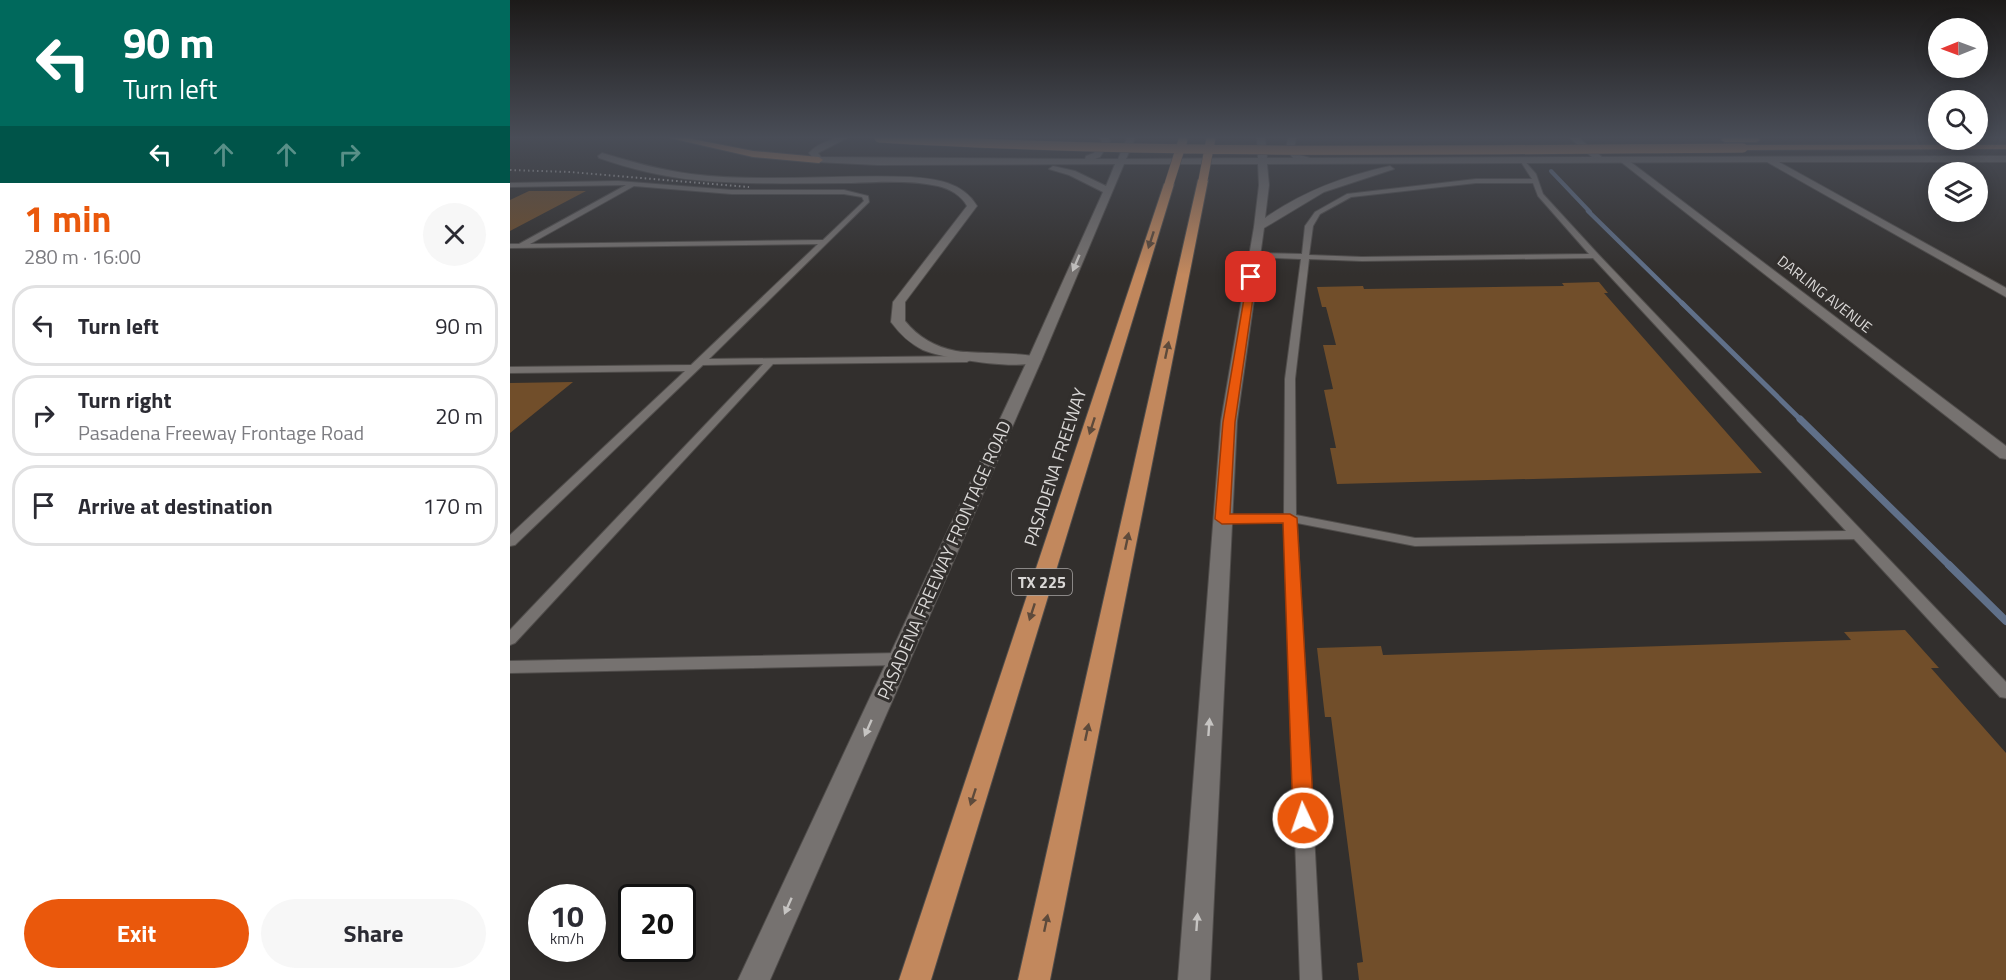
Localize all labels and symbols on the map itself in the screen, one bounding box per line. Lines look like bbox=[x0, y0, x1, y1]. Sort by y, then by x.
north arrow bbox=[1928, 18, 1988, 78]
one-way arrow bbox=[1146, 231, 1155, 249]
street label: DARLING AVENUE bbox=[1773, 250, 1877, 338]
pin bbox=[1225, 251, 1276, 302]
one-way arrow bbox=[1071, 254, 1081, 272]
one-way arrow bbox=[1163, 341, 1172, 360]
street label: PASADENA FREEWAY bbox=[1017, 384, 1093, 550]
street label: PASADENA FREEWAY FRONTAGE ROAD bbox=[870, 416, 1018, 704]
one-way arrow bbox=[1086, 417, 1096, 435]
one-way arrow bbox=[1123, 531, 1132, 550]
road number: TX 225 bbox=[1012, 569, 1072, 595]
one-way arrow bbox=[1027, 603, 1037, 621]
one-way arrow bbox=[1205, 717, 1214, 736]
one-way arrow bbox=[863, 720, 873, 738]
one-way arrow bbox=[1082, 723, 1092, 741]
position arrow bbox=[1271, 786, 1335, 850]
one-way arrow bbox=[968, 788, 977, 806]
speed limit sign: 20 bbox=[618, 884, 696, 962]
one-way arrow bbox=[783, 897, 792, 914]
one-way arrow bbox=[1193, 912, 1202, 931]
one-way arrow bbox=[1042, 913, 1052, 932]

